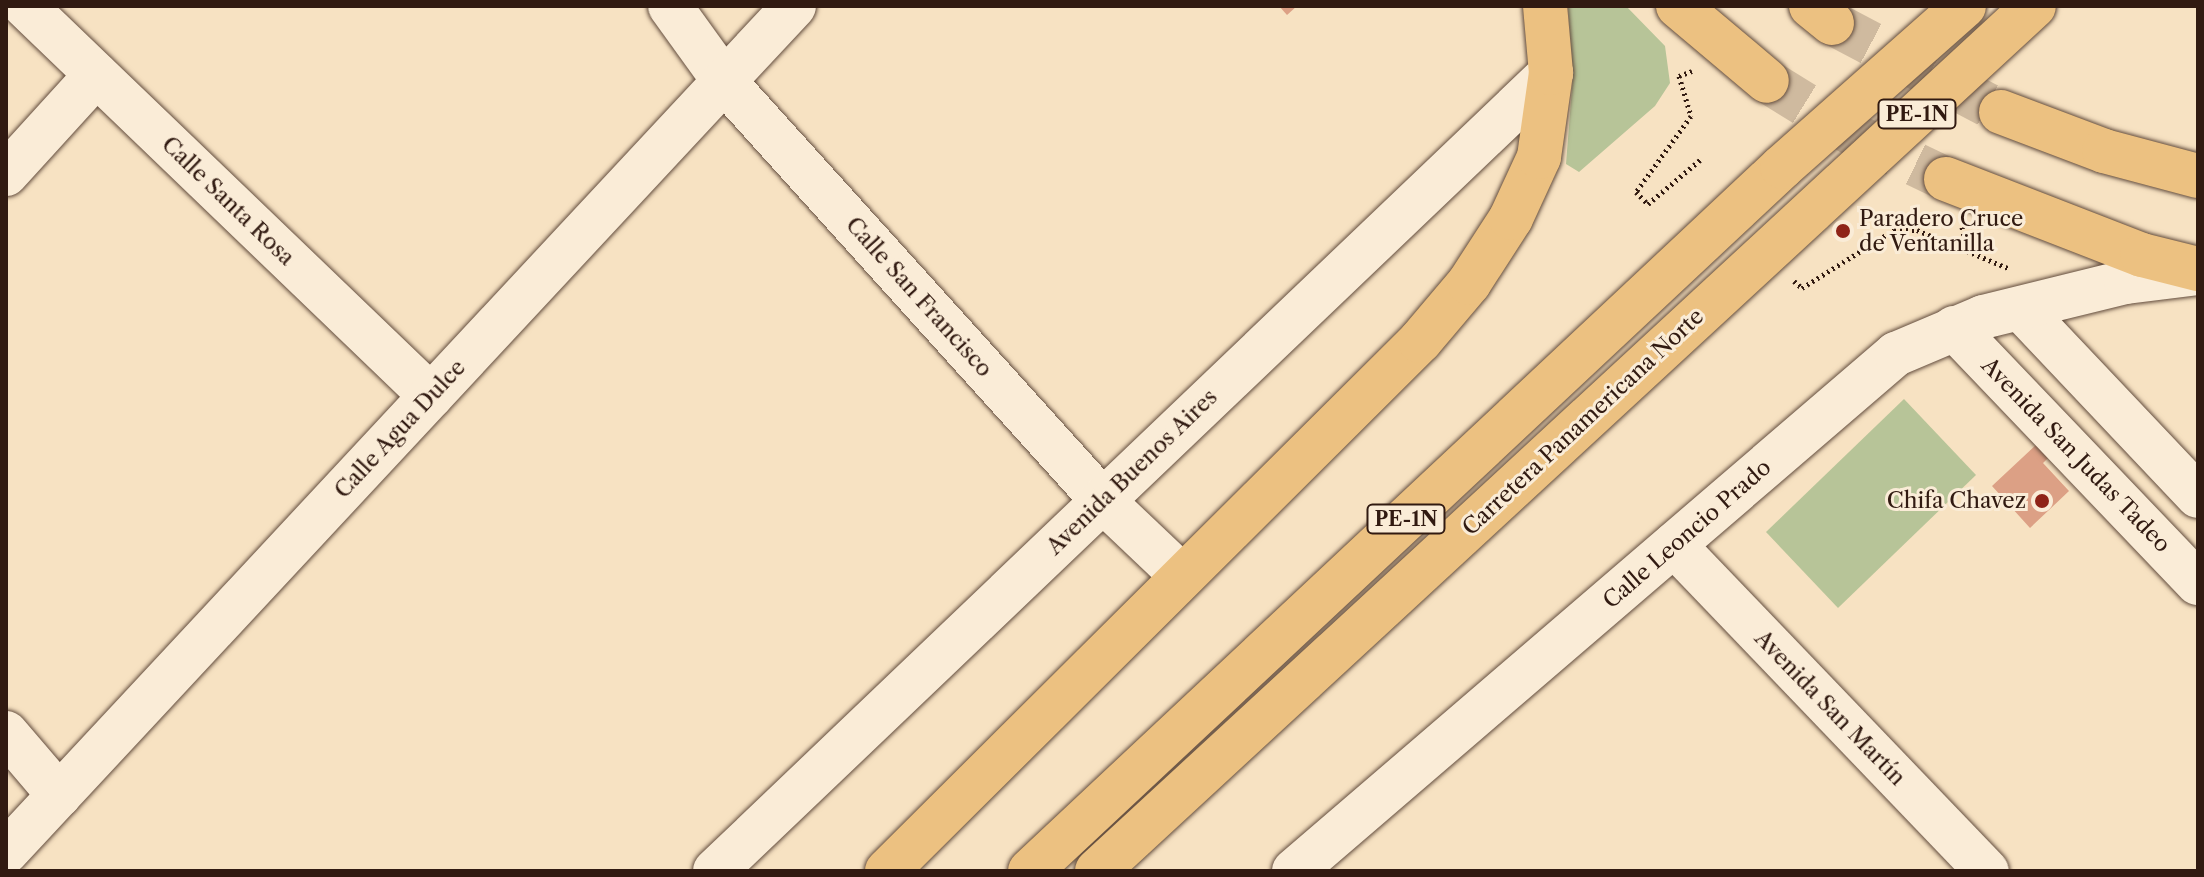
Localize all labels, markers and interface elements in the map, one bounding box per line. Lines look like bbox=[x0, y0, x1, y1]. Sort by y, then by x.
road number: PE-1N bbox=[1877, 98, 1957, 130]
street label: Calle Santa Rosa bbox=[156, 131, 300, 271]
place label: Paradero Cruce de Ventanilla bbox=[1859, 205, 2023, 256]
street label: Calle San Francisco bbox=[840, 212, 998, 382]
marker: Paradero Cruce de Ventanilla bbox=[1834, 222, 1852, 240]
street label: Carretera Panamericana Norte bbox=[1457, 303, 1709, 541]
street label: Avenida San Judas Tadeo bbox=[1976, 352, 2176, 558]
street label: Calle Agua Dulce bbox=[329, 354, 471, 504]
street label: Avenida Buenos Aires bbox=[1041, 383, 1223, 561]
street label: Calle Leoncio Prado bbox=[1598, 454, 1776, 614]
place label: Chifa Chavez bbox=[1887, 488, 2026, 514]
marker: Chifa Chavez bbox=[2033, 492, 2051, 510]
road number: PE-1N bbox=[1366, 503, 1446, 535]
street label: Avenida San Martín bbox=[1749, 625, 1911, 791]

